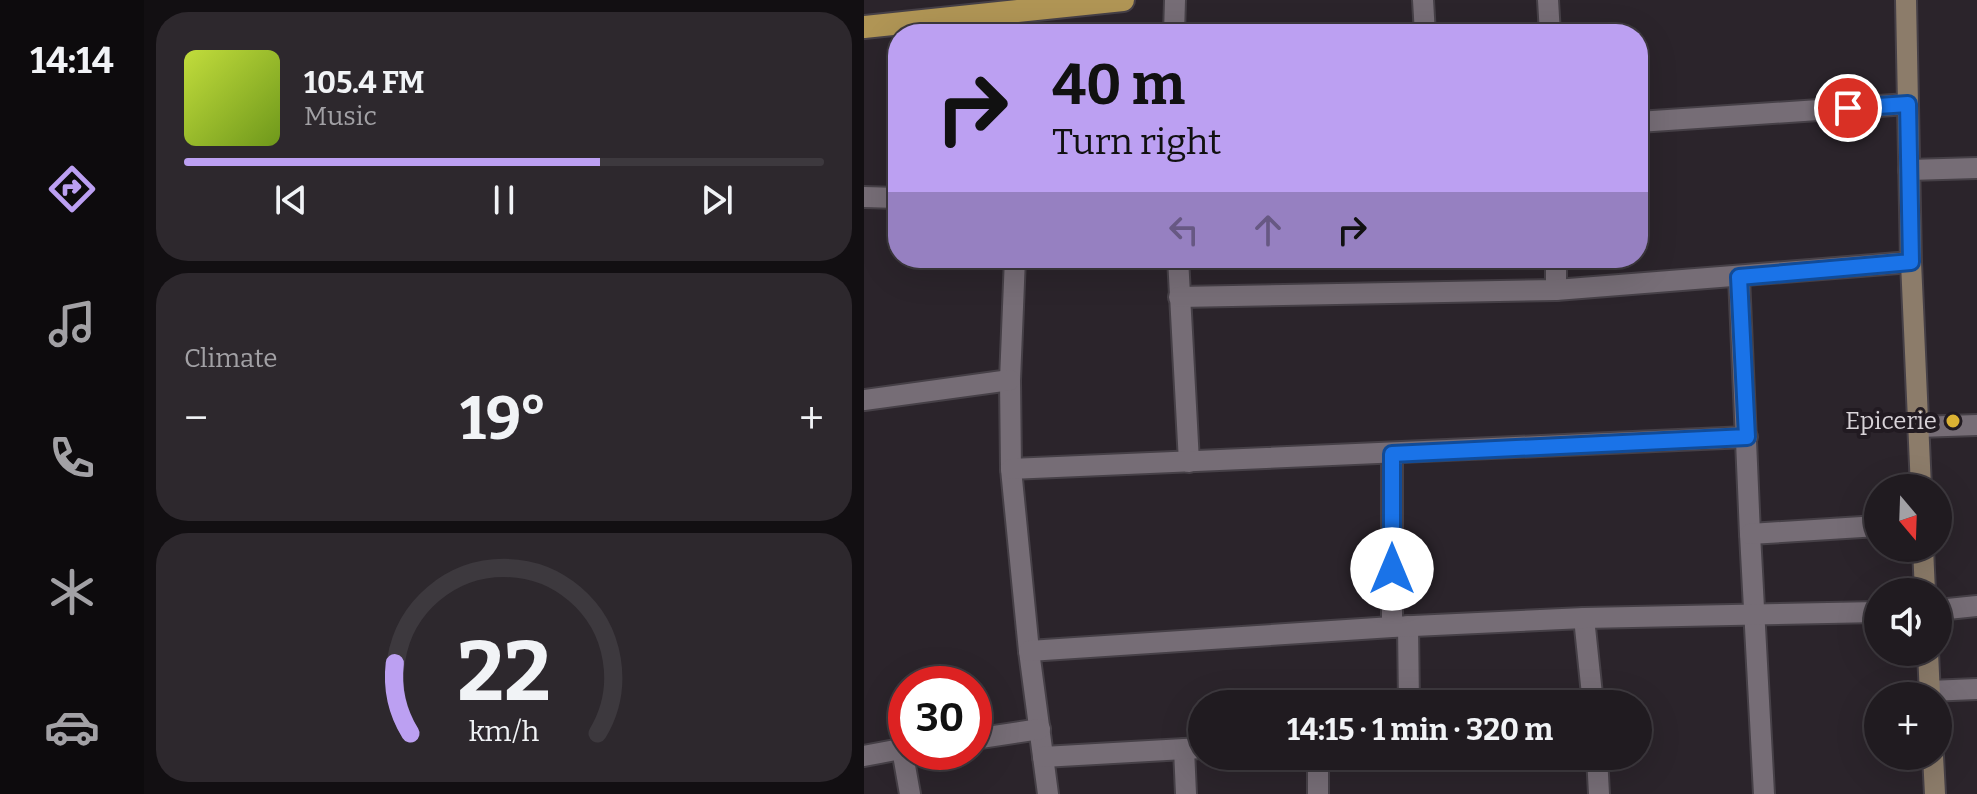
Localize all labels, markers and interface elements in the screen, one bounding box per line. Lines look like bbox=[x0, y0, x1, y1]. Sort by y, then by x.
text: 14:14 bbox=[30, 39, 114, 83]
text: 40 m bbox=[1052, 52, 1185, 119]
icon: right bbox=[920, 56, 1024, 160]
text: 105.4 FM bbox=[304, 65, 424, 101]
pin bbox=[1814, 74, 1882, 142]
icon: arrive bbox=[1826, 86, 1870, 130]
text: Music bbox=[304, 101, 377, 132]
text: Turn right bbox=[1052, 120, 1221, 164]
icon: directions bbox=[44, 161, 100, 217]
icon: previous bbox=[269, 178, 313, 222]
icon: pause bbox=[482, 178, 526, 222]
icon: next bbox=[695, 178, 739, 222]
icon: left bbox=[1162, 208, 1206, 252]
icon: ahead bbox=[1246, 208, 1290, 252]
icon: right bbox=[1330, 208, 1374, 252]
icon: music bbox=[44, 296, 100, 352]
text: Climate bbox=[184, 343, 278, 374]
text: 19° bbox=[460, 383, 547, 455]
text: − bbox=[184, 392, 208, 445]
text: + bbox=[799, 392, 824, 445]
place label: Epicerie bbox=[1845, 407, 1937, 435]
marker: Epicerie bbox=[1944, 412, 1962, 430]
icon: phone bbox=[44, 430, 100, 486]
north arrow bbox=[1864, 474, 1952, 562]
map controls bbox=[1864, 474, 1952, 770]
position arrow bbox=[1350, 527, 1434, 611]
icon: climate bbox=[44, 564, 100, 620]
button: sound bbox=[1864, 578, 1952, 666]
text: 22 bbox=[457, 621, 551, 721]
speed limit sign: 30 bbox=[888, 666, 992, 770]
button: + bbox=[1864, 682, 1952, 770]
icon: car bbox=[44, 699, 100, 755]
text: 14:15 · 1 min · 320 m bbox=[1287, 712, 1553, 748]
text: km/h bbox=[469, 714, 540, 749]

